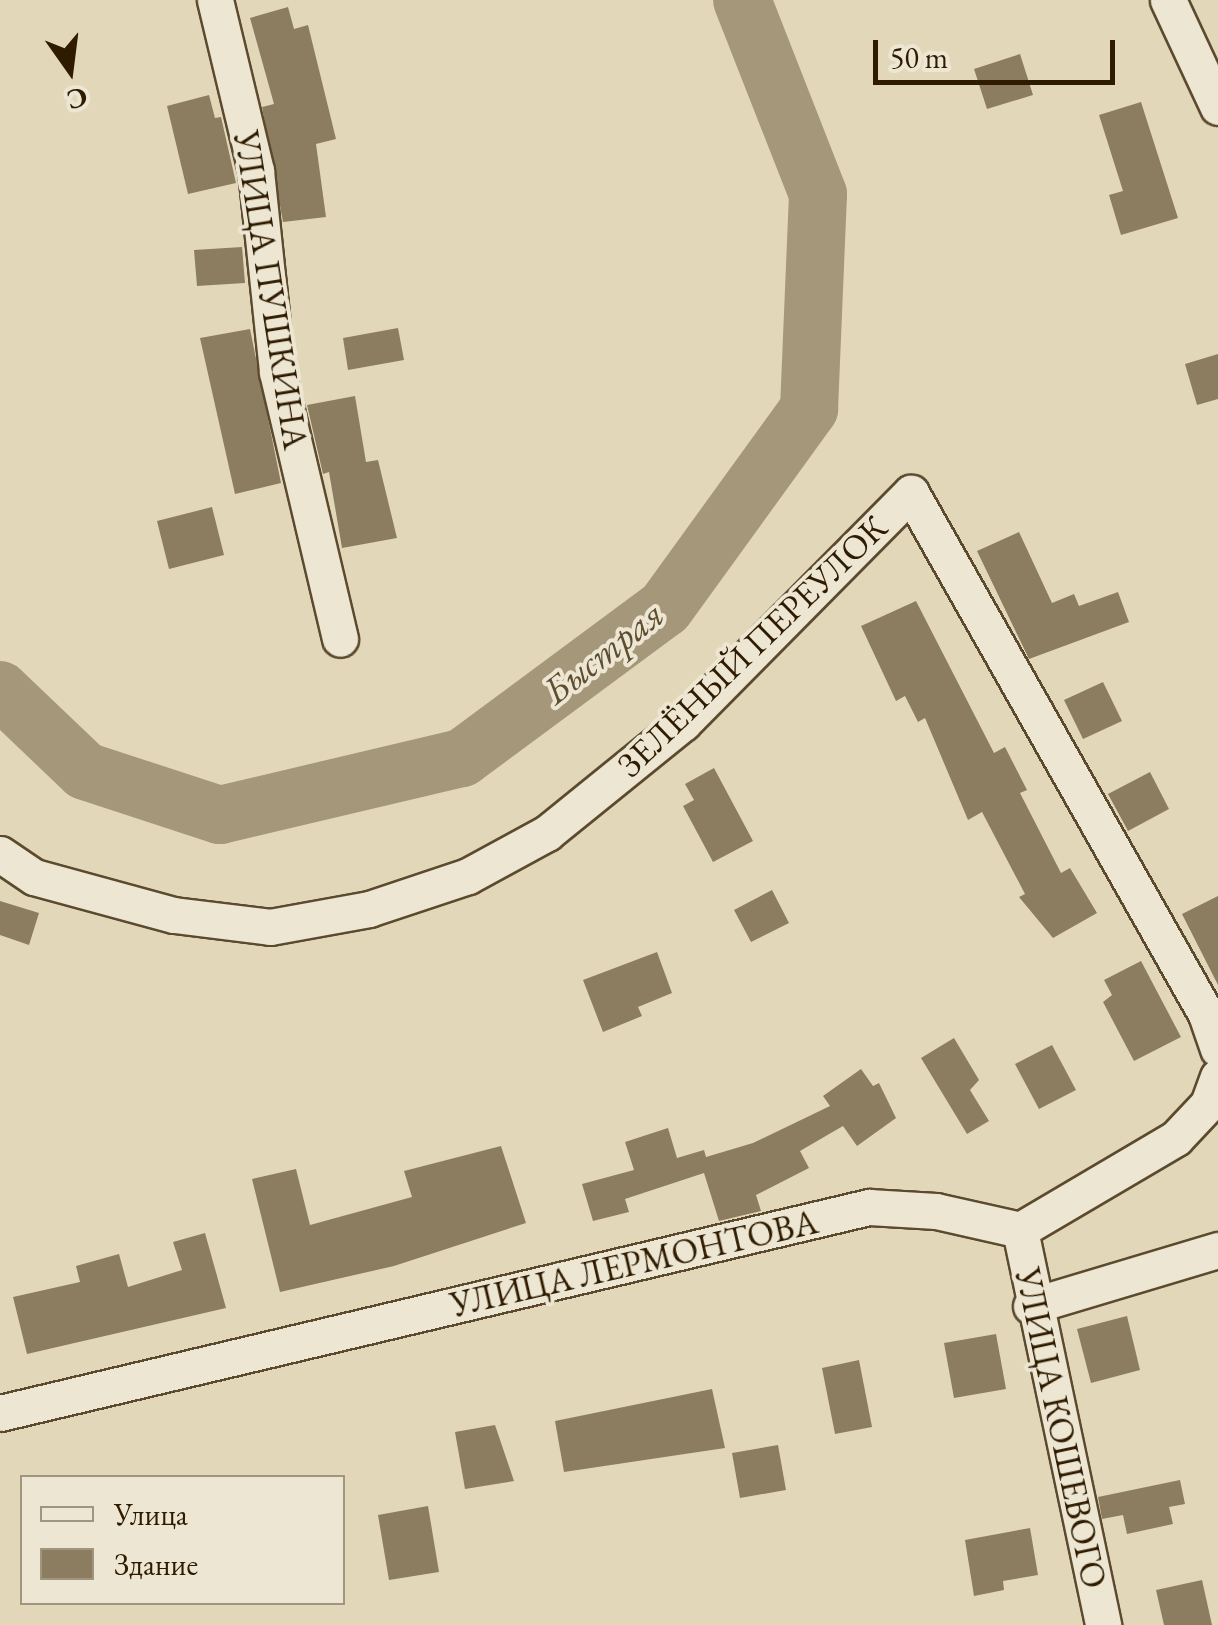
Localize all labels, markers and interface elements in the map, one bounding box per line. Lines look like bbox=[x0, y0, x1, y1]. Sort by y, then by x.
north arrow bbox=[20, 20, 120, 120]
scale bar bbox=[878, 20, 1120, 82]
text: 50 m bbox=[890, 38, 948, 77]
text: С bbox=[63, 79, 91, 119]
street label: УЛИЦА ПУШКИНА bbox=[225, 127, 317, 453]
street label: ЗЕЛЁНЫЙ ПЕРЕУЛОК bbox=[608, 506, 896, 786]
water label: Быстрая bbox=[533, 591, 673, 713]
street label: УЛИЦА ЛЕРМОНТОВА bbox=[446, 1200, 822, 1326]
street label: УЛИЦА КОШЕВОГО bbox=[1006, 1264, 1116, 1592]
legend bbox=[20, 1475, 345, 1605]
text: Улица bbox=[114, 1495, 188, 1534]
text: Здание bbox=[114, 1545, 198, 1584]

